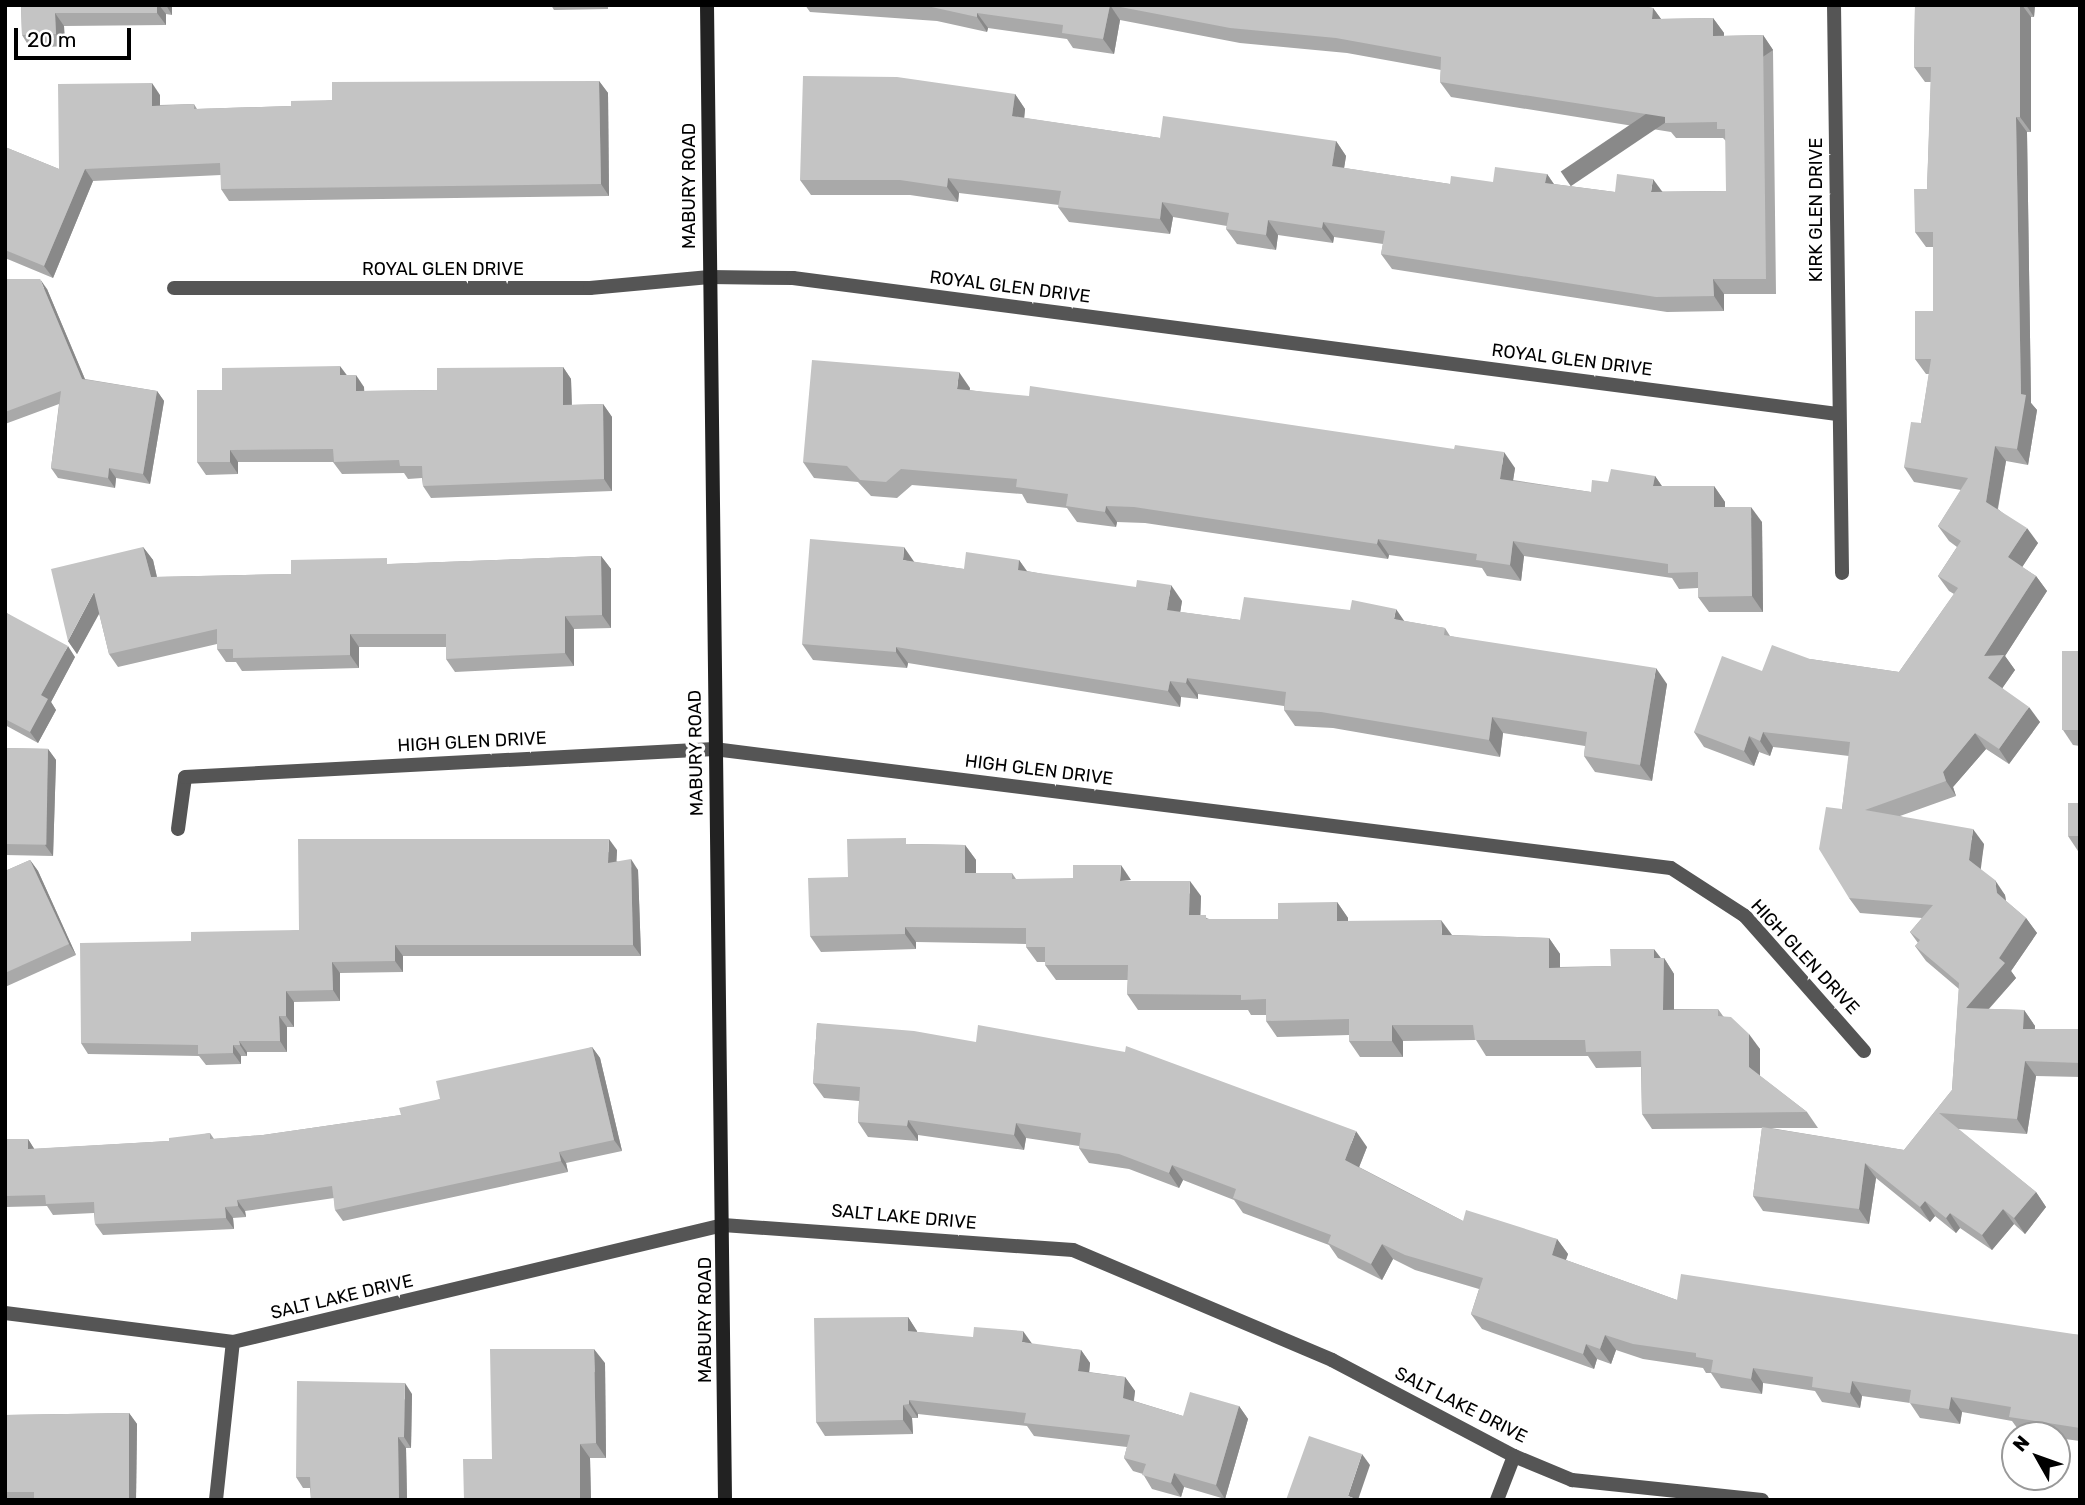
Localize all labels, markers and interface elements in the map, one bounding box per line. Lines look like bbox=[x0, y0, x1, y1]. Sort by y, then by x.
scale bar bbox=[18, 14, 135, 58]
text: 20 m bbox=[27, 27, 76, 52]
street label: MABURY ROAD bbox=[678, 123, 700, 249]
street label: KIRK GLEN DRIVE bbox=[1805, 138, 1827, 282]
street label: ROYAL GLEN DRIVE bbox=[362, 258, 524, 280]
street label: ROYAL GLEN DRIVE bbox=[928, 266, 1092, 308]
street label: ROYAL GLEN DRIVE bbox=[1490, 339, 1654, 381]
street label: MABURY ROAD bbox=[684, 690, 708, 816]
street label: HIGH GLEN DRIVE bbox=[397, 727, 547, 757]
street label: HIGH GLEN DRIVE bbox=[964, 750, 1114, 790]
street label: HIGH GLEN DRIVE bbox=[1746, 895, 1864, 1019]
street label: SALT LAKE DRIVE bbox=[830, 1200, 978, 1234]
street label: MABURY ROAD bbox=[694, 1257, 716, 1383]
street label: SALT LAKE DRIVE bbox=[268, 1270, 416, 1324]
street label: SALT LAKE DRIVE bbox=[1391, 1362, 1531, 1448]
north arrow bbox=[2001, 1421, 2071, 1491]
text: N bbox=[2008, 1431, 2034, 1456]

